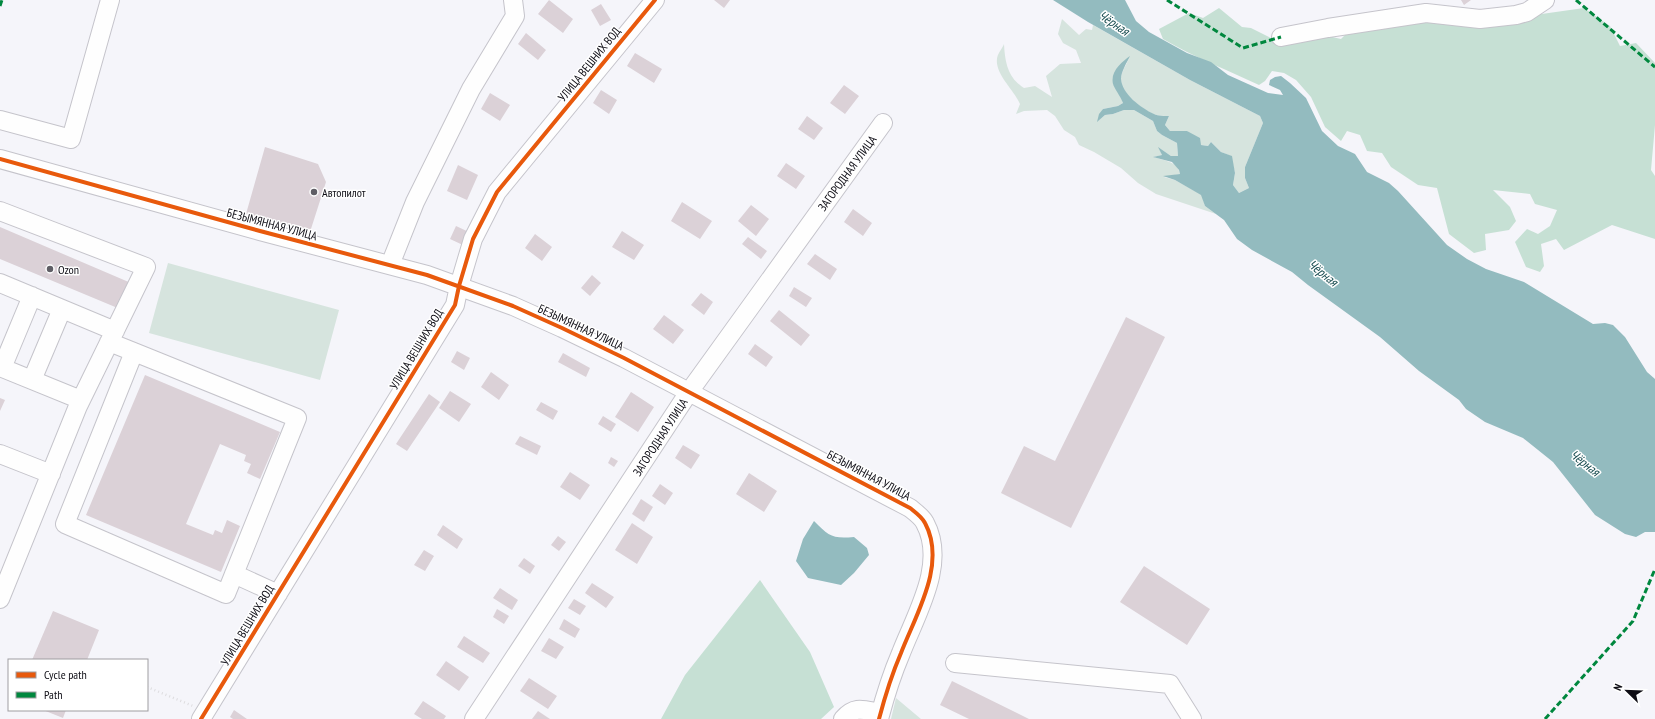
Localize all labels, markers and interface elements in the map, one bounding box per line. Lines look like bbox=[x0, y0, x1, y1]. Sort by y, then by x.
water label: Чёрная bbox=[1095, 7, 1133, 40]
street label: УЛИЦА ВЕШНИХ ВОД bbox=[554, 23, 624, 104]
street label: ЗАГОРОДНАЯ УЛИЦА bbox=[815, 132, 880, 214]
place label: Автопилот bbox=[322, 185, 366, 200]
marker: Автопилот bbox=[309, 187, 319, 197]
street label: БЕЗЫМЯННАЯ УЛИЦА bbox=[225, 205, 319, 243]
water label: Чёрная bbox=[1305, 256, 1342, 291]
place label: Ozon bbox=[58, 262, 79, 277]
marker: Ozon bbox=[45, 264, 55, 274]
street label: БЕЗЫМЯННАЯ УЛИЦА bbox=[536, 301, 627, 354]
street label: УЛИЦА ВЕШНИХ ВОД bbox=[386, 306, 446, 392]
street label: ЗАГОРОДНАЯ УЛИЦА bbox=[629, 395, 691, 479]
water label: Чёрная bbox=[1567, 446, 1604, 481]
street label: БЕЗЫМЯННАЯ УЛИЦА bbox=[825, 447, 914, 504]
street label: УЛИЦА ВЕШНИХ ВОД bbox=[217, 582, 277, 668]
legend bbox=[8, 659, 148, 711]
text: Cycle path bbox=[44, 667, 87, 682]
north arrow bbox=[1607, 671, 1647, 711]
text: N bbox=[1610, 682, 1625, 693]
text: Path bbox=[44, 687, 62, 702]

